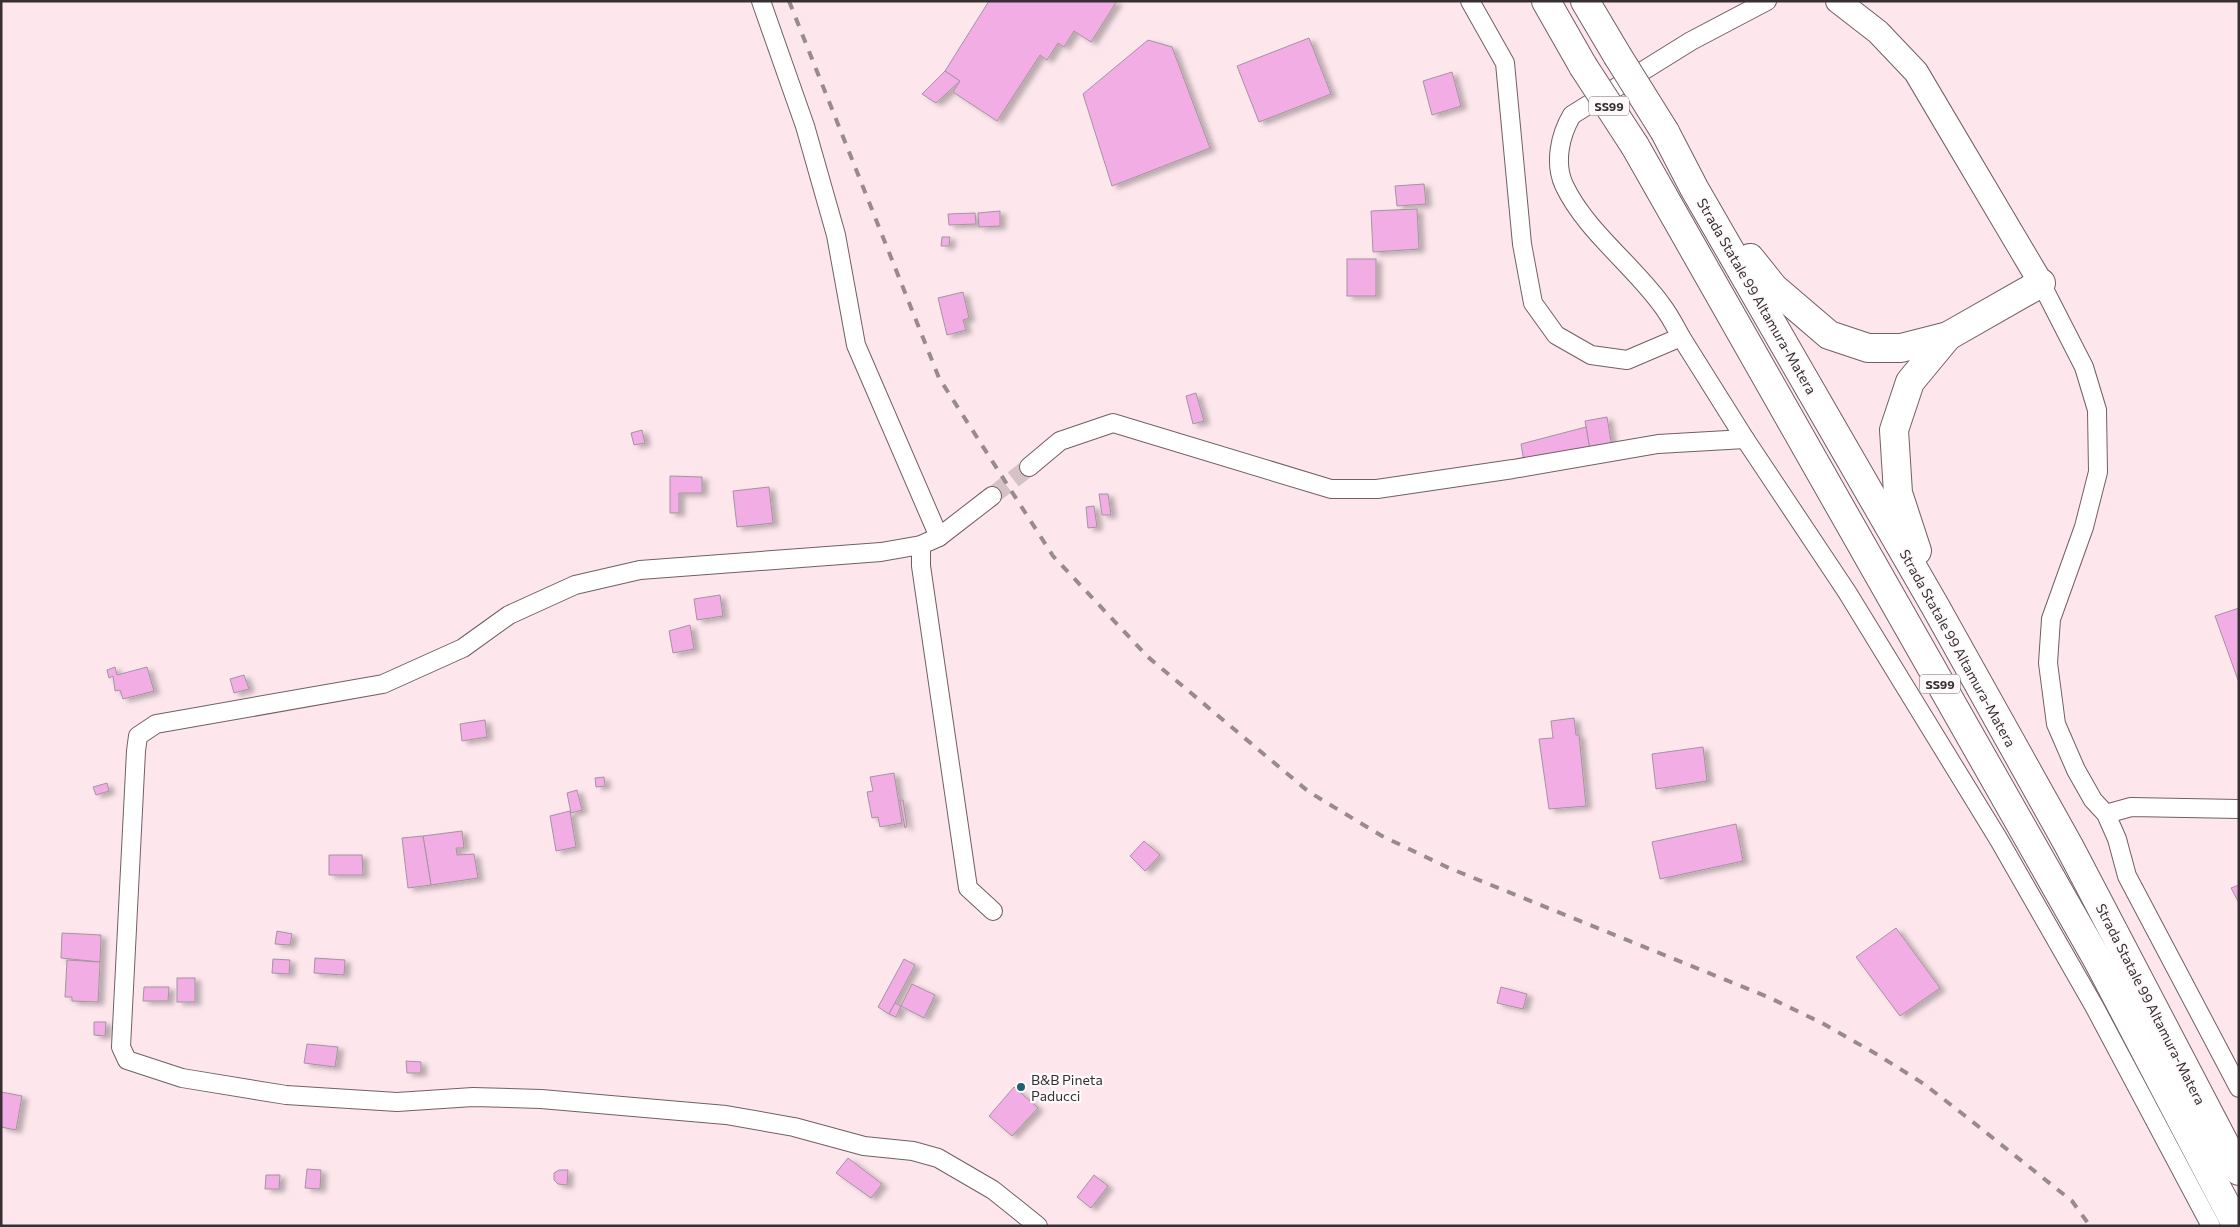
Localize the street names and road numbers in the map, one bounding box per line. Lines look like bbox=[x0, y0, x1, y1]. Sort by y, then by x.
road number: SS99 bbox=[1589, 96, 1629, 115]
street label: Strada Statale 99 Altamura-Matera bbox=[1694, 195, 1820, 397]
street label: Strada Statale 99 Altamura-Matera bbox=[1896, 546, 2020, 750]
road number: SS99 bbox=[1920, 674, 1960, 694]
street label: Strada Statale 99 Altamura-Matera bbox=[2093, 901, 2209, 1107]

